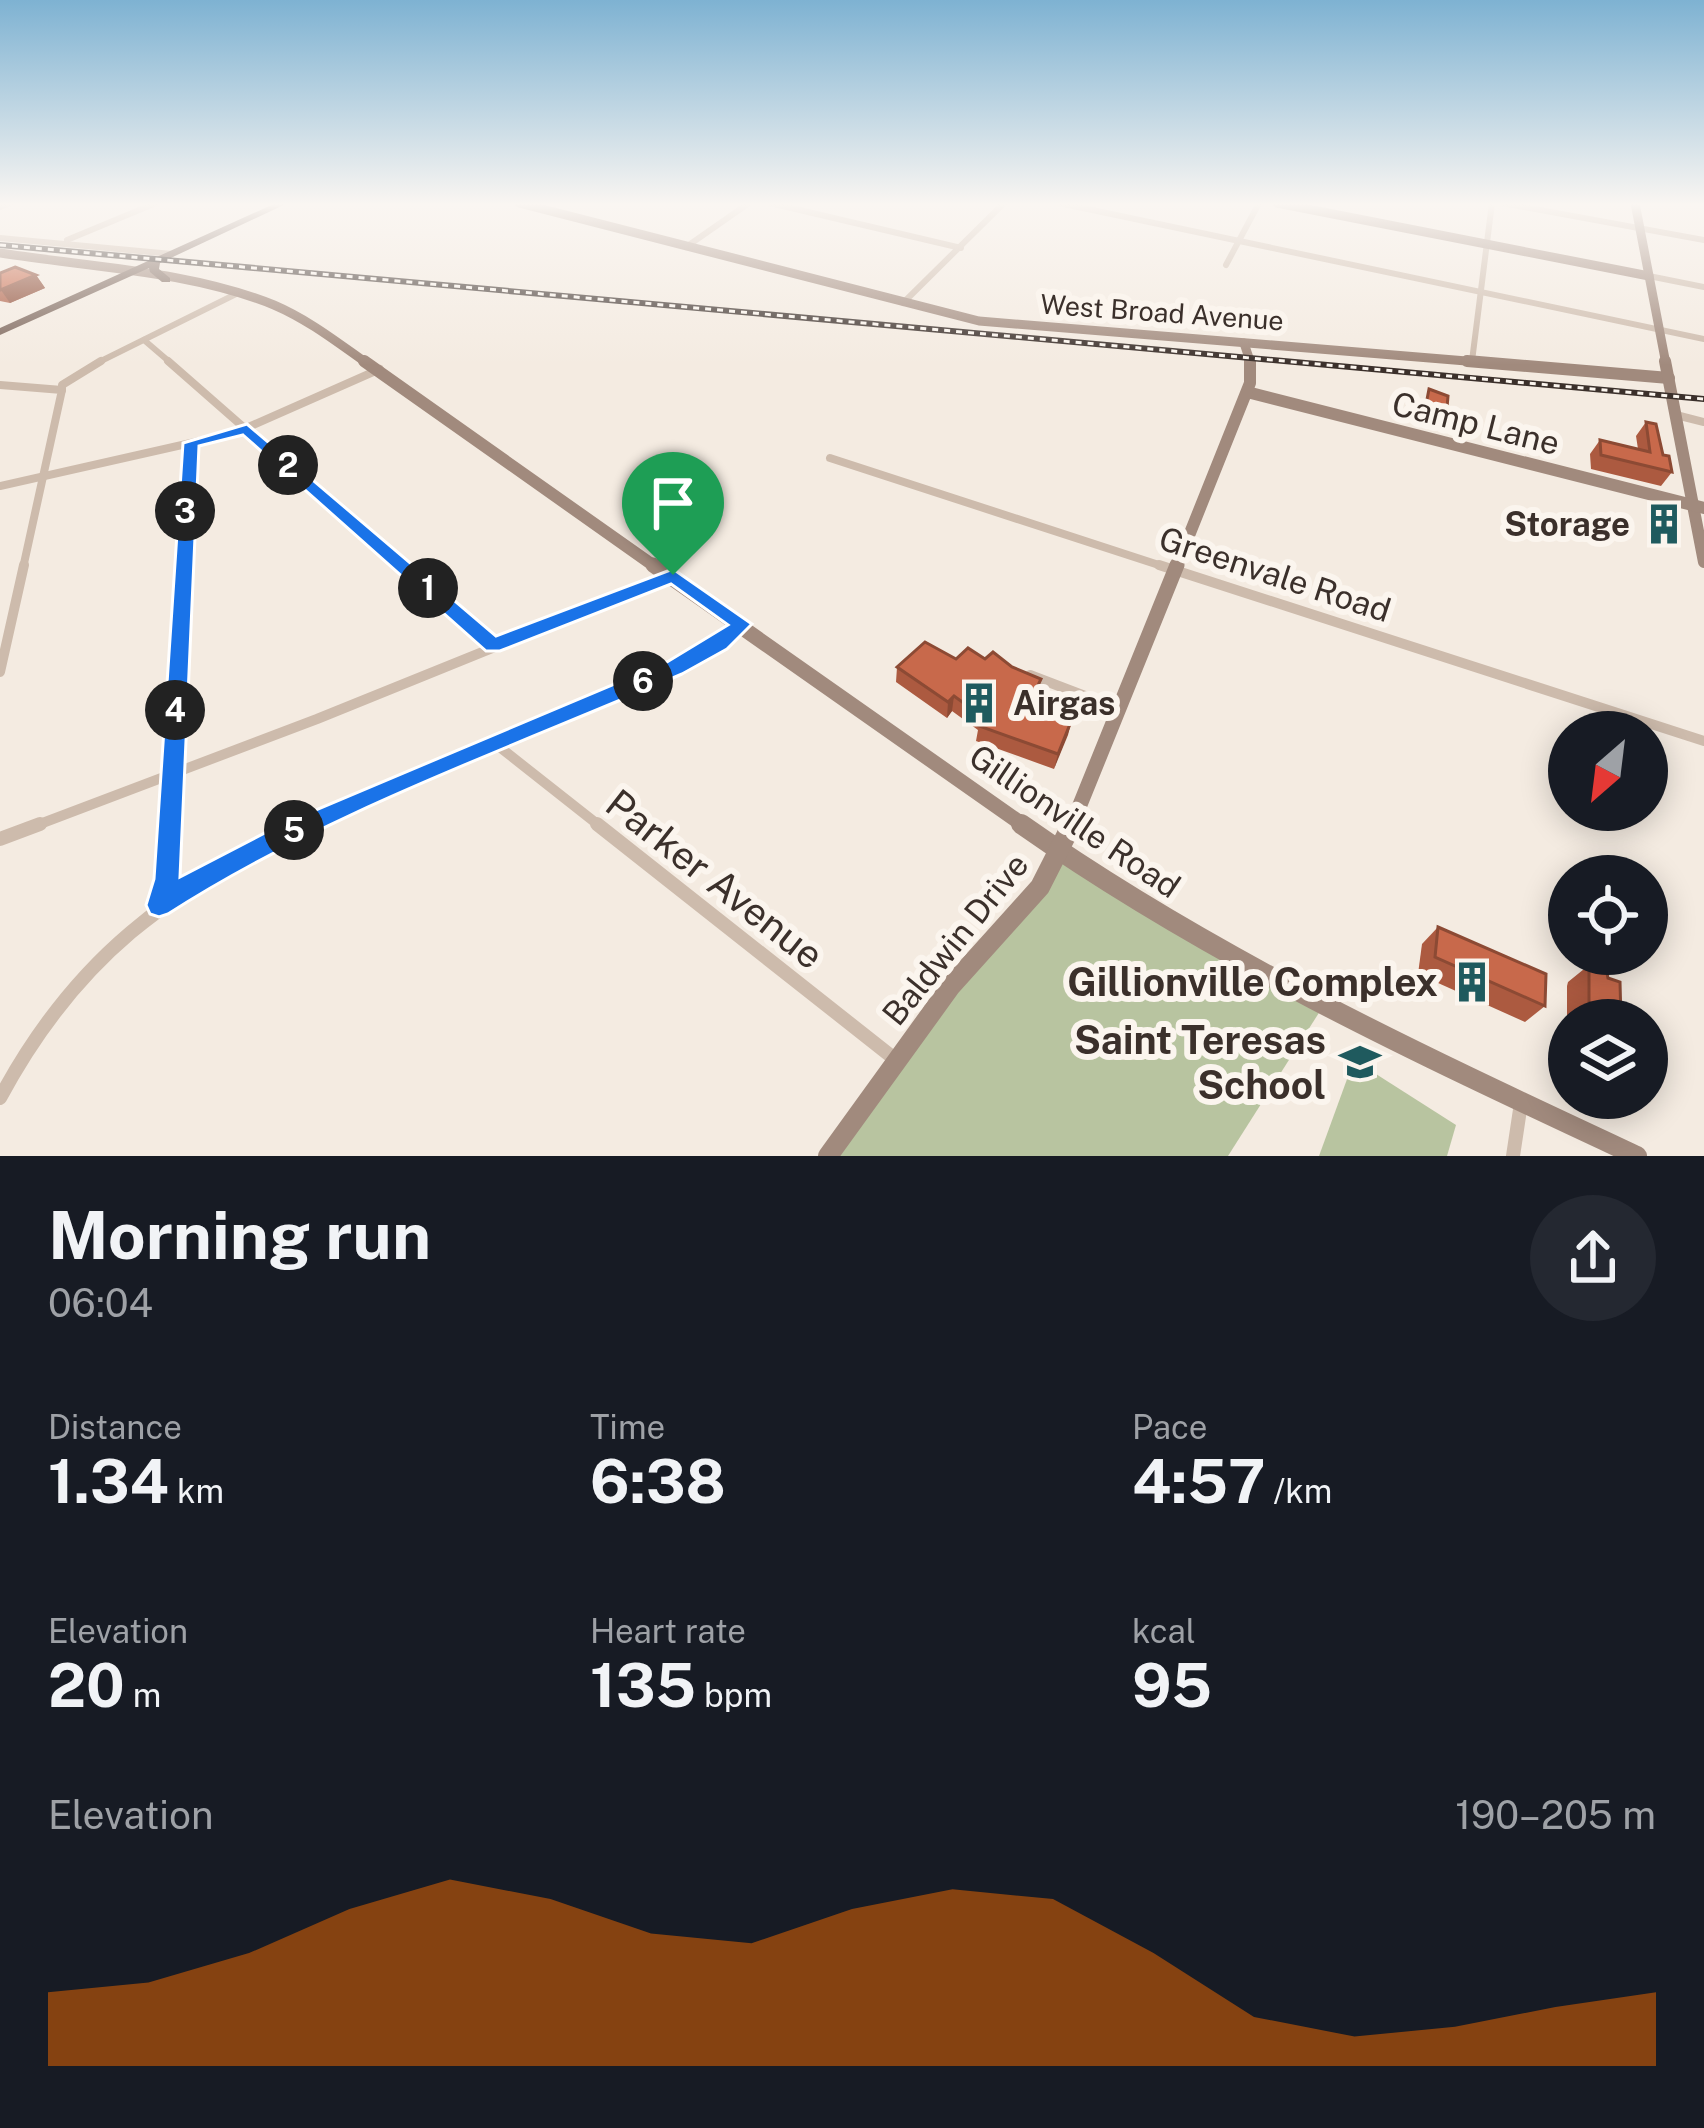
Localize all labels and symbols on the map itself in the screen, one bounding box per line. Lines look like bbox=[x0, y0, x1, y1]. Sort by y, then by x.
street label: West Broad Avenue bbox=[1039, 288, 1285, 336]
street label: Camp Lane bbox=[1388, 384, 1564, 462]
pin: 2 bbox=[258, 435, 318, 495]
pin bbox=[622, 452, 724, 575]
pin: 3 bbox=[155, 481, 215, 541]
building icon: Storage bbox=[1641, 501, 1687, 547]
place label: Storage bbox=[1504, 505, 1630, 543]
street label: Greenvale Road bbox=[1155, 519, 1395, 629]
pin: 1 bbox=[398, 558, 458, 618]
pin: 6 bbox=[613, 651, 673, 711]
pin: 4 bbox=[145, 680, 205, 740]
building icon: Airgas bbox=[956, 680, 1002, 726]
place label: Airgas bbox=[1013, 684, 1115, 722]
north arrow bbox=[1548, 711, 1668, 831]
street label: Gillionville Road bbox=[963, 737, 1187, 905]
street label: Parker Avenue bbox=[597, 780, 833, 978]
pin: 5 bbox=[264, 800, 324, 860]
street label: Baldwin Drive bbox=[874, 846, 1036, 1032]
place label: Gillionville Complex bbox=[1067, 959, 1438, 1005]
building icon: Gillionville Complex bbox=[1449, 959, 1495, 1005]
place label: Saint Teresas School bbox=[1074, 1017, 1326, 1108]
school or university icon: Saint Teresas School bbox=[1337, 1039, 1383, 1085]

